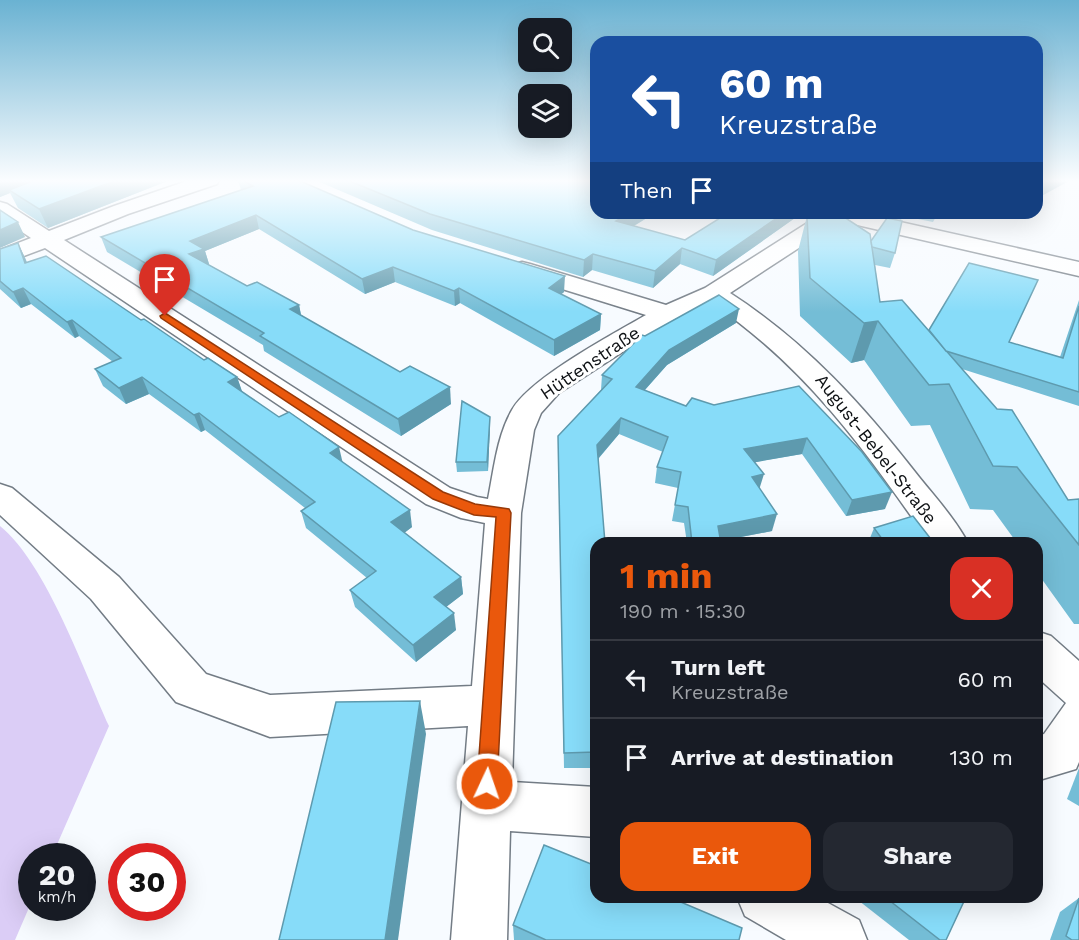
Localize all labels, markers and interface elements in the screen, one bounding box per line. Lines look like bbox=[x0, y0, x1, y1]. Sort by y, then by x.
map controls bbox=[518, 18, 572, 138]
button: search bbox=[518, 18, 572, 72]
text: 60 m bbox=[719, 59, 823, 108]
icon: left bbox=[620, 60, 698, 138]
button: layers bbox=[518, 84, 572, 138]
text: Kreuzstraße bbox=[719, 109, 878, 141]
icon: arrive bbox=[685, 174, 718, 207]
text: Then bbox=[620, 178, 673, 203]
pin bbox=[139, 254, 190, 316]
icon: arrive bbox=[148, 263, 181, 296]
street label: Hüttenstraße bbox=[536, 322, 643, 404]
street label: August-Bebel-Straße bbox=[811, 369, 942, 528]
text: 1 min bbox=[620, 555, 712, 597]
button: close bbox=[950, 557, 1013, 620]
text: 190 m · 15:30 bbox=[620, 599, 746, 623]
text: Turn left bbox=[671, 655, 765, 680]
icon: left bbox=[620, 663, 653, 696]
text: 60 m bbox=[957, 667, 1013, 692]
text: Kreuzstraße bbox=[671, 680, 789, 704]
icon: arrive bbox=[620, 741, 653, 774]
text: Arrive at destination bbox=[671, 745, 894, 770]
text: 130 m bbox=[949, 745, 1013, 770]
position arrow bbox=[455, 752, 519, 816]
button: Exit bbox=[620, 822, 811, 891]
button: Share bbox=[823, 822, 1013, 891]
speed limit sign: 30 bbox=[108, 843, 186, 921]
text: 20 bbox=[38, 857, 76, 892]
text: km/h bbox=[38, 888, 76, 906]

